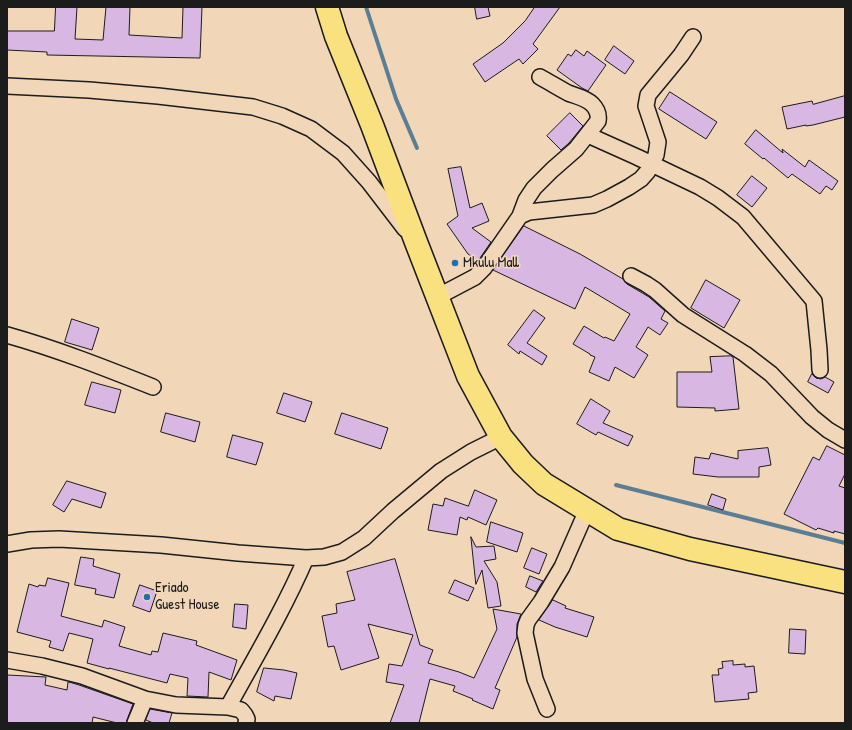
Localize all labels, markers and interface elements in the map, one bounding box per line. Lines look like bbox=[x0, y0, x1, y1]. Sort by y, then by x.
place label: Mkulu Mall bbox=[463, 254, 519, 272]
marker: Mkulu Mall bbox=[450, 258, 460, 268]
place label: Eriado Guest House bbox=[155, 579, 219, 614]
marker: Eriado Guest House bbox=[142, 592, 152, 602]

